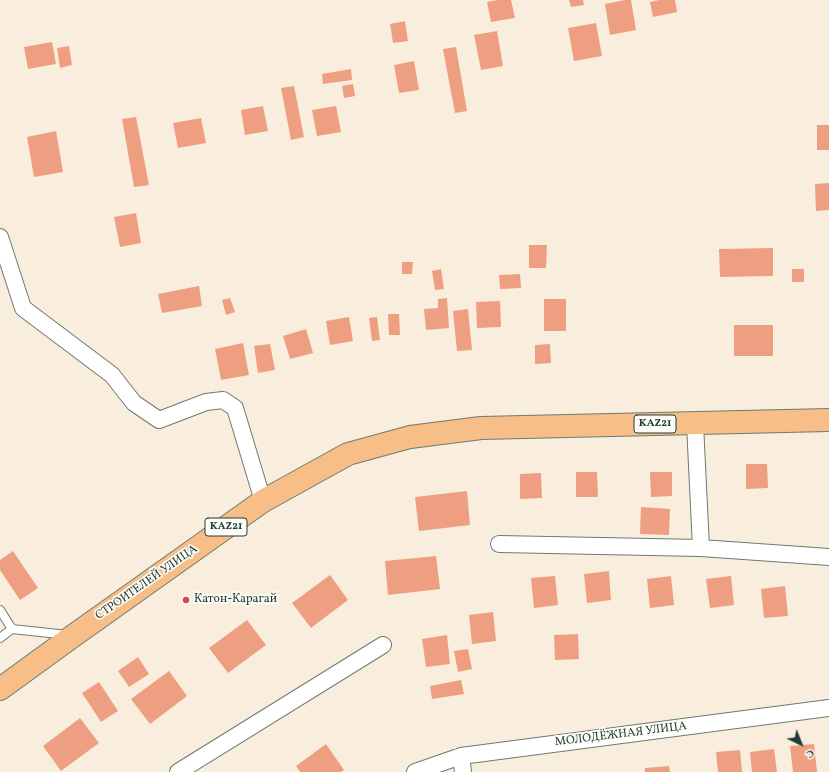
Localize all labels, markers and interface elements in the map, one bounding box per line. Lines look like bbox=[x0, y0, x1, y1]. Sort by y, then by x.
road number: KAZ21 bbox=[634, 415, 676, 433]
road number: KAZ21 bbox=[205, 518, 247, 536]
street label: СТРОИТЕЛЕЙ УЛИЦА bbox=[93, 542, 201, 624]
place label: Катон-Карагай bbox=[194, 593, 277, 607]
marker: Катон-Карагай bbox=[181, 595, 191, 605]
street label: МОЛОДЁЖНАЯ УЛИЦА bbox=[554, 720, 688, 750]
north arrow bbox=[781, 724, 821, 764]
text: С bbox=[802, 745, 817, 761]

